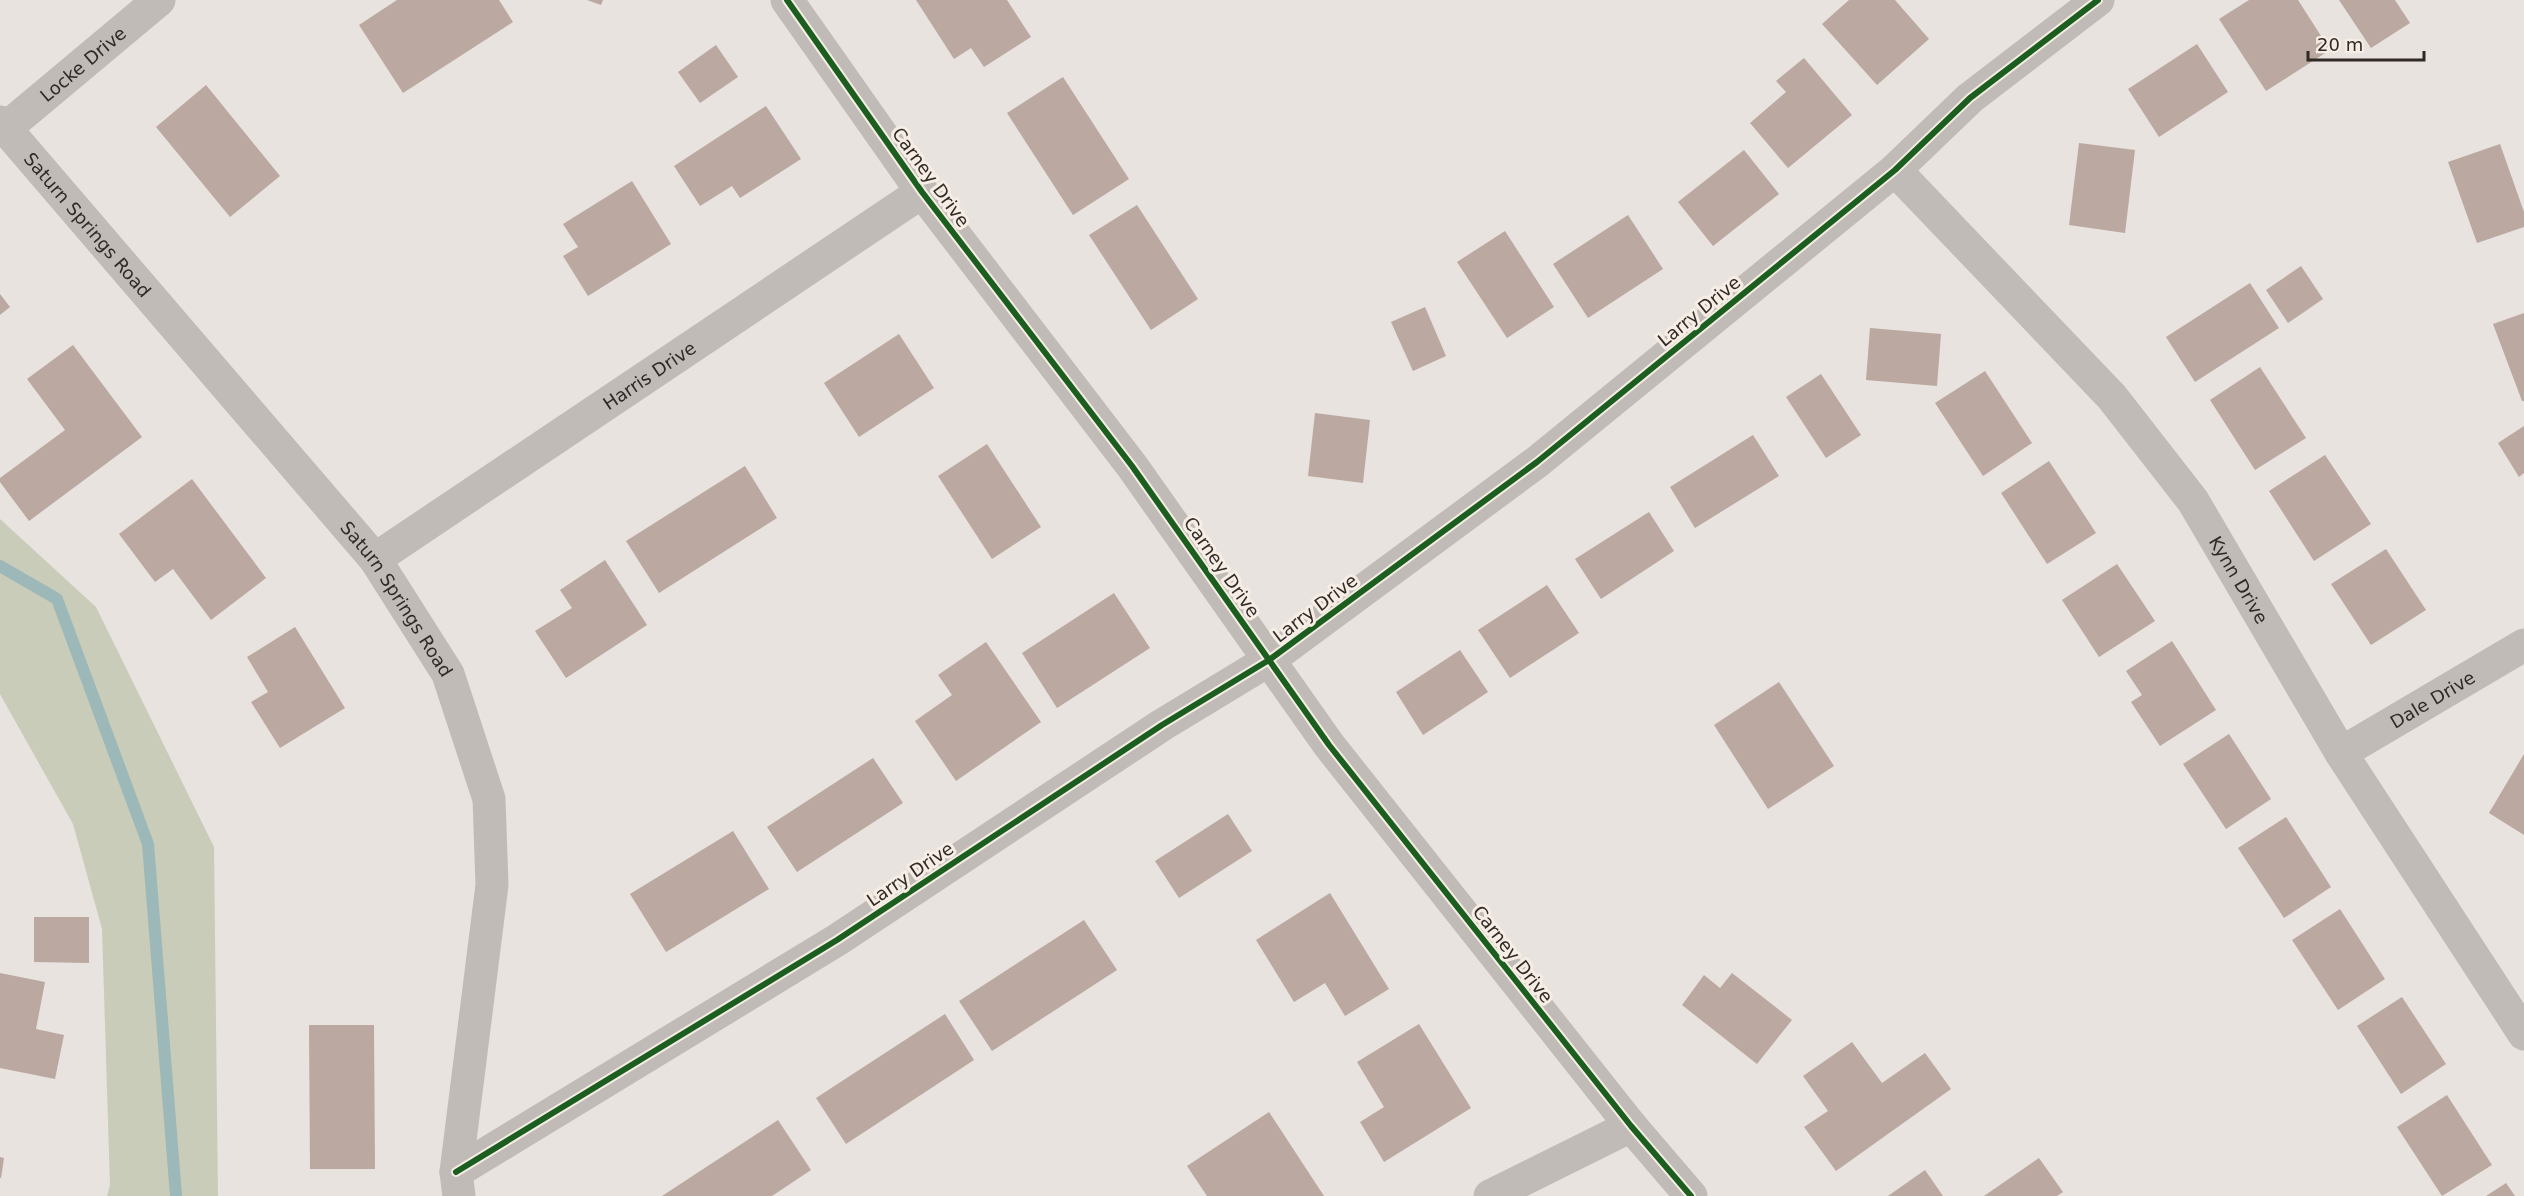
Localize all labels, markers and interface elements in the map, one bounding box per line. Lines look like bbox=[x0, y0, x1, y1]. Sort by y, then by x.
street label: Locke Drive bbox=[36, 22, 130, 106]
scale bar bbox=[2308, 24, 2424, 62]
text: 20 m bbox=[2317, 34, 2363, 55]
street label: Carney Drive bbox=[888, 123, 974, 231]
street label: Saturn Springs Road bbox=[20, 148, 156, 301]
street label: Larry Drive bbox=[1654, 271, 1744, 351]
street label: Harris Drive bbox=[599, 337, 699, 414]
street label: Carney Drive bbox=[1180, 513, 1264, 621]
street label: Saturn Springs Road bbox=[337, 517, 457, 680]
street label: Kynn Drive bbox=[2205, 532, 2273, 627]
street label: Larry Drive bbox=[1269, 570, 1361, 646]
street label: Dale Drive bbox=[2386, 666, 2478, 732]
street label: Larry Drive bbox=[863, 837, 957, 911]
street label: Carney Drive bbox=[1469, 901, 1557, 1007]

